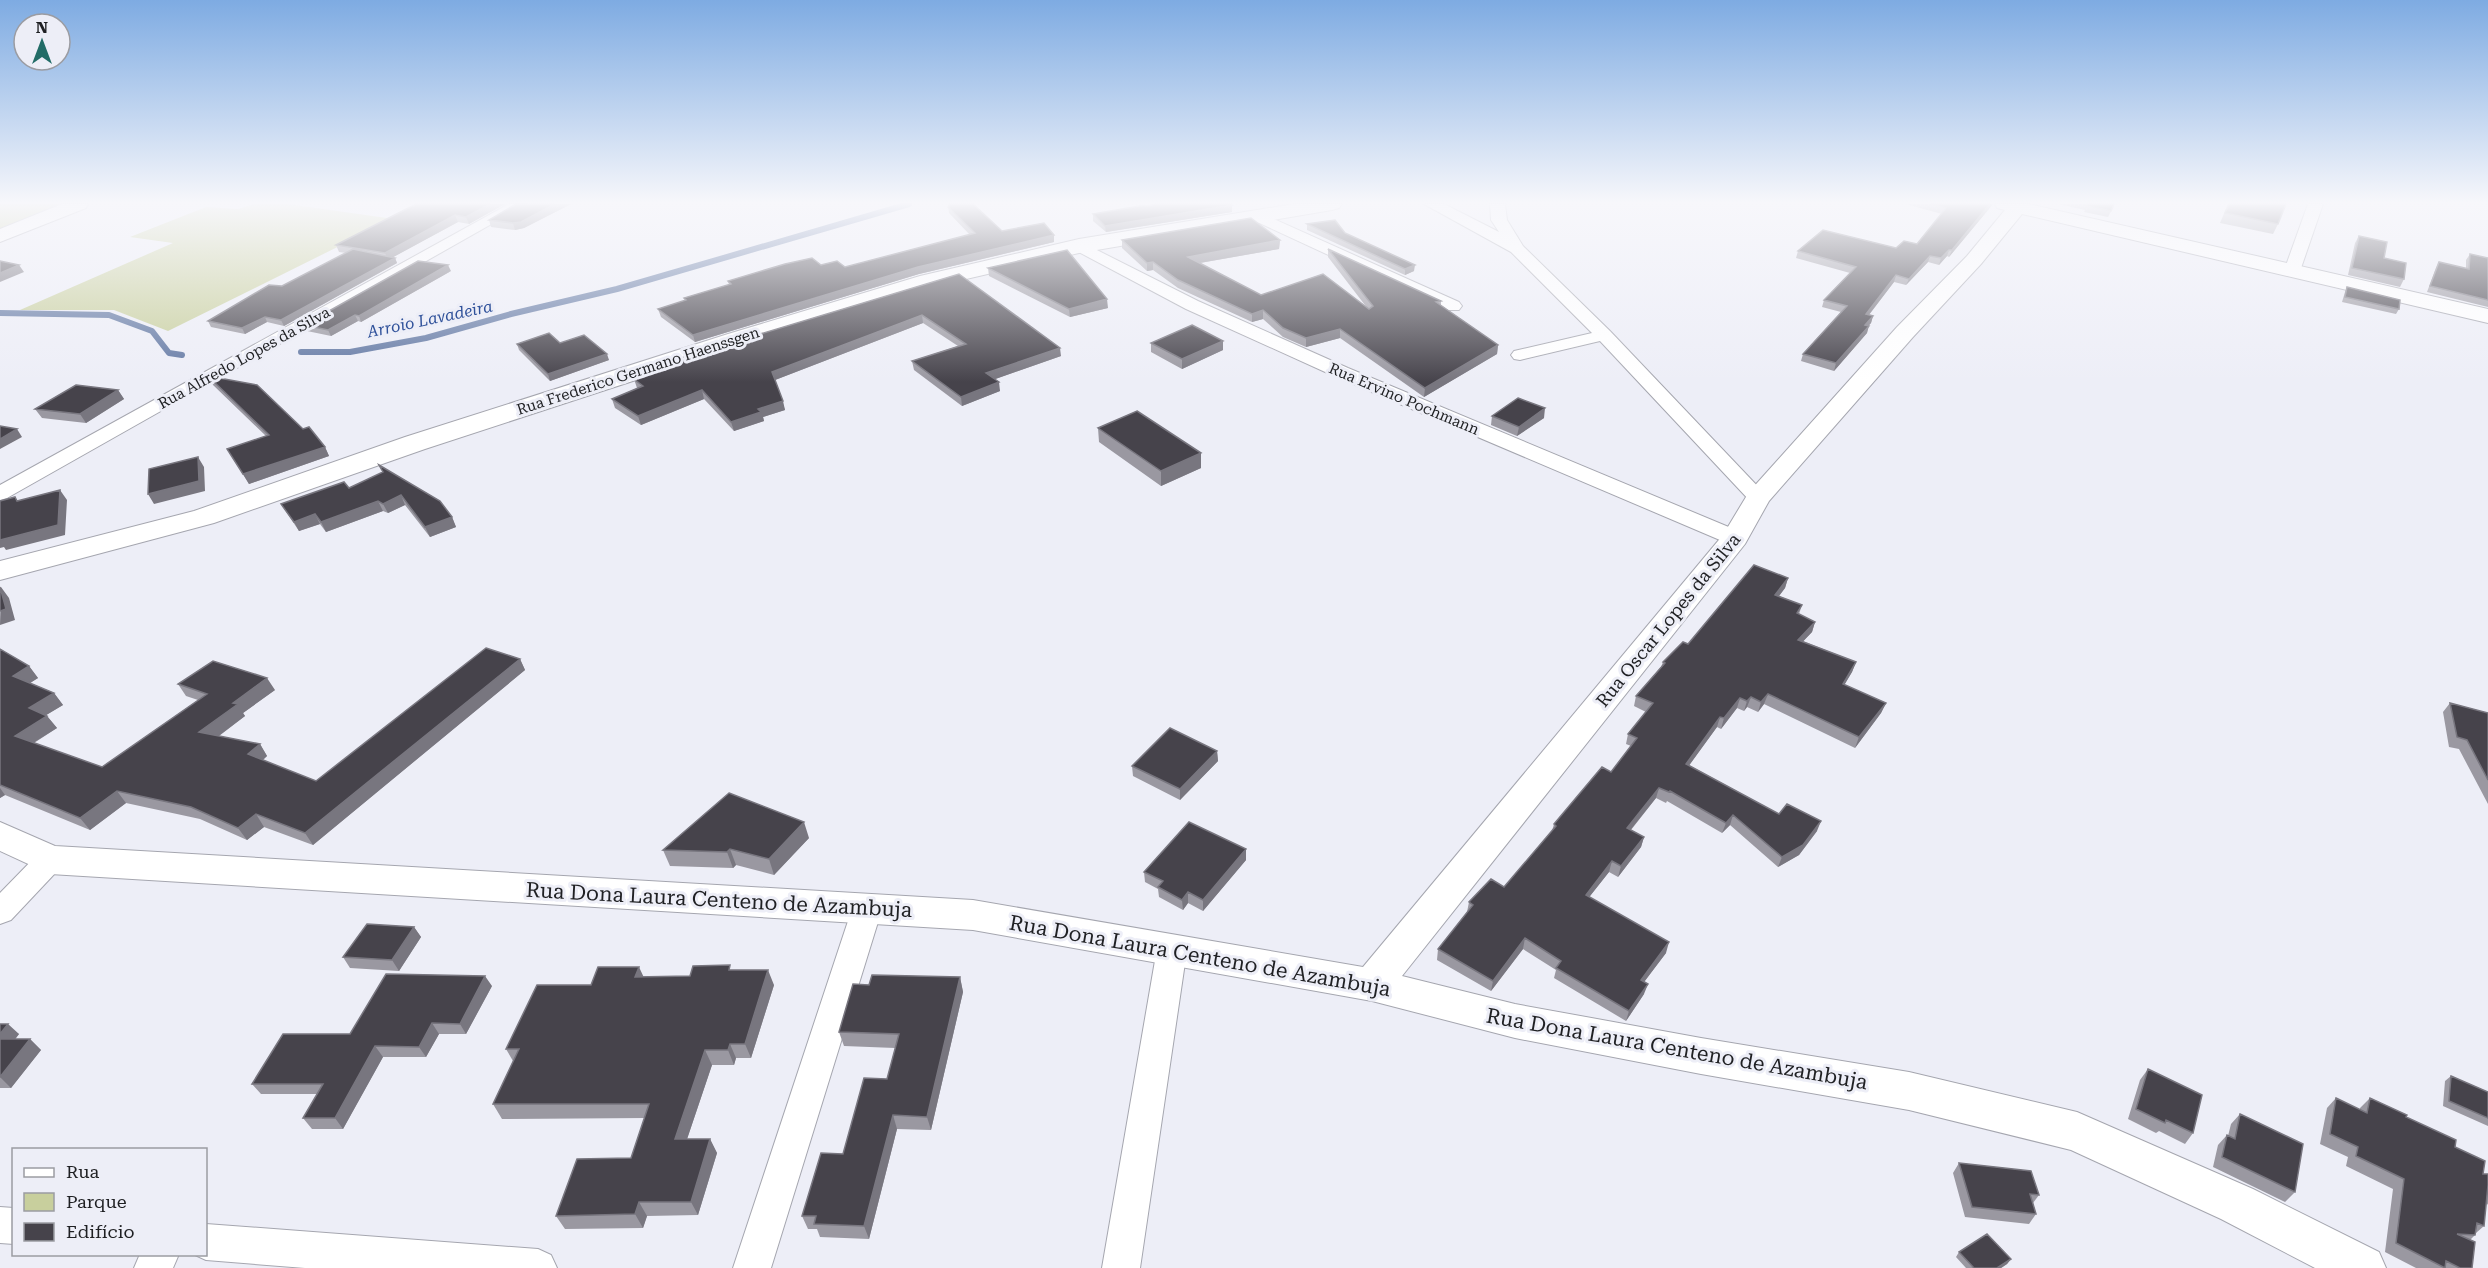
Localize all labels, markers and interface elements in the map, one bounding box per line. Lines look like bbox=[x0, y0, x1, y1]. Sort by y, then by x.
north arrow bbox=[12, 12, 72, 72]
text: N bbox=[36, 18, 48, 37]
water label: Arroio Lavadeira bbox=[365, 296, 495, 342]
street label: Rua Alfredo Lopes da Silva bbox=[155, 303, 333, 413]
street label: Rua Frederico Germano Haenssgen bbox=[514, 323, 762, 419]
street label: Rua Ervino Pochmann bbox=[1326, 359, 1482, 439]
street label: Rua Oscar Lopes da Silva bbox=[1591, 529, 1745, 711]
street label: Rua Dona Laura Centeno de Azambuja bbox=[525, 878, 913, 922]
street label: Rua Dona Laura Centeno de Azambuja bbox=[1007, 911, 1393, 1002]
street label: Rua Dona Laura Centeno de Azambuja bbox=[1484, 1004, 1870, 1095]
legend bbox=[12, 1148, 207, 1256]
text: Rua bbox=[66, 1161, 99, 1182]
text: Parque bbox=[66, 1191, 127, 1212]
text: Edifício bbox=[66, 1221, 134, 1242]

